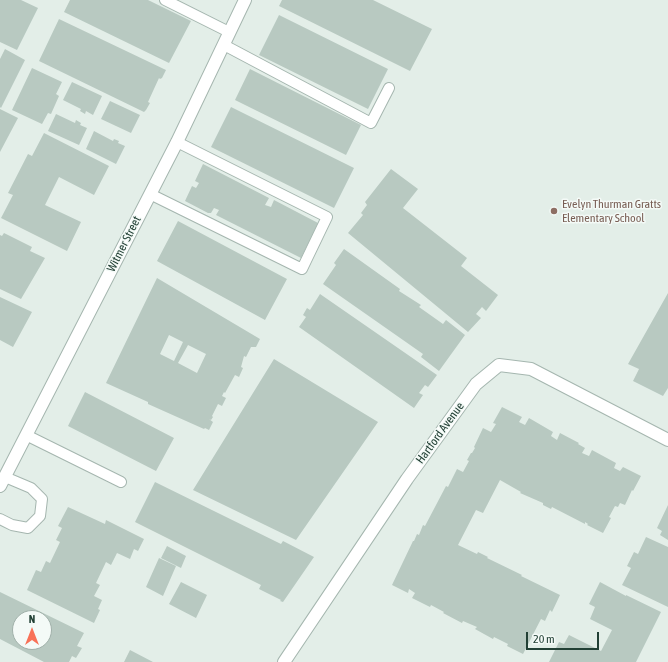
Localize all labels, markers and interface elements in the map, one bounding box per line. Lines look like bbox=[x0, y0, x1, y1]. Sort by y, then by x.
place label: Evelyn Thurman Gratts Elementary School bbox=[562, 197, 661, 225]
marker: Evelyn Thurman Gratts Elementary School bbox=[549, 206, 559, 216]
street label: Witmer Street bbox=[104, 214, 144, 274]
street label: Hartford Avenue bbox=[413, 399, 467, 467]
north arrow bbox=[12, 610, 52, 650]
text: N bbox=[29, 613, 35, 625]
scale bar bbox=[528, 624, 601, 650]
text: 20 m bbox=[533, 632, 555, 646]

